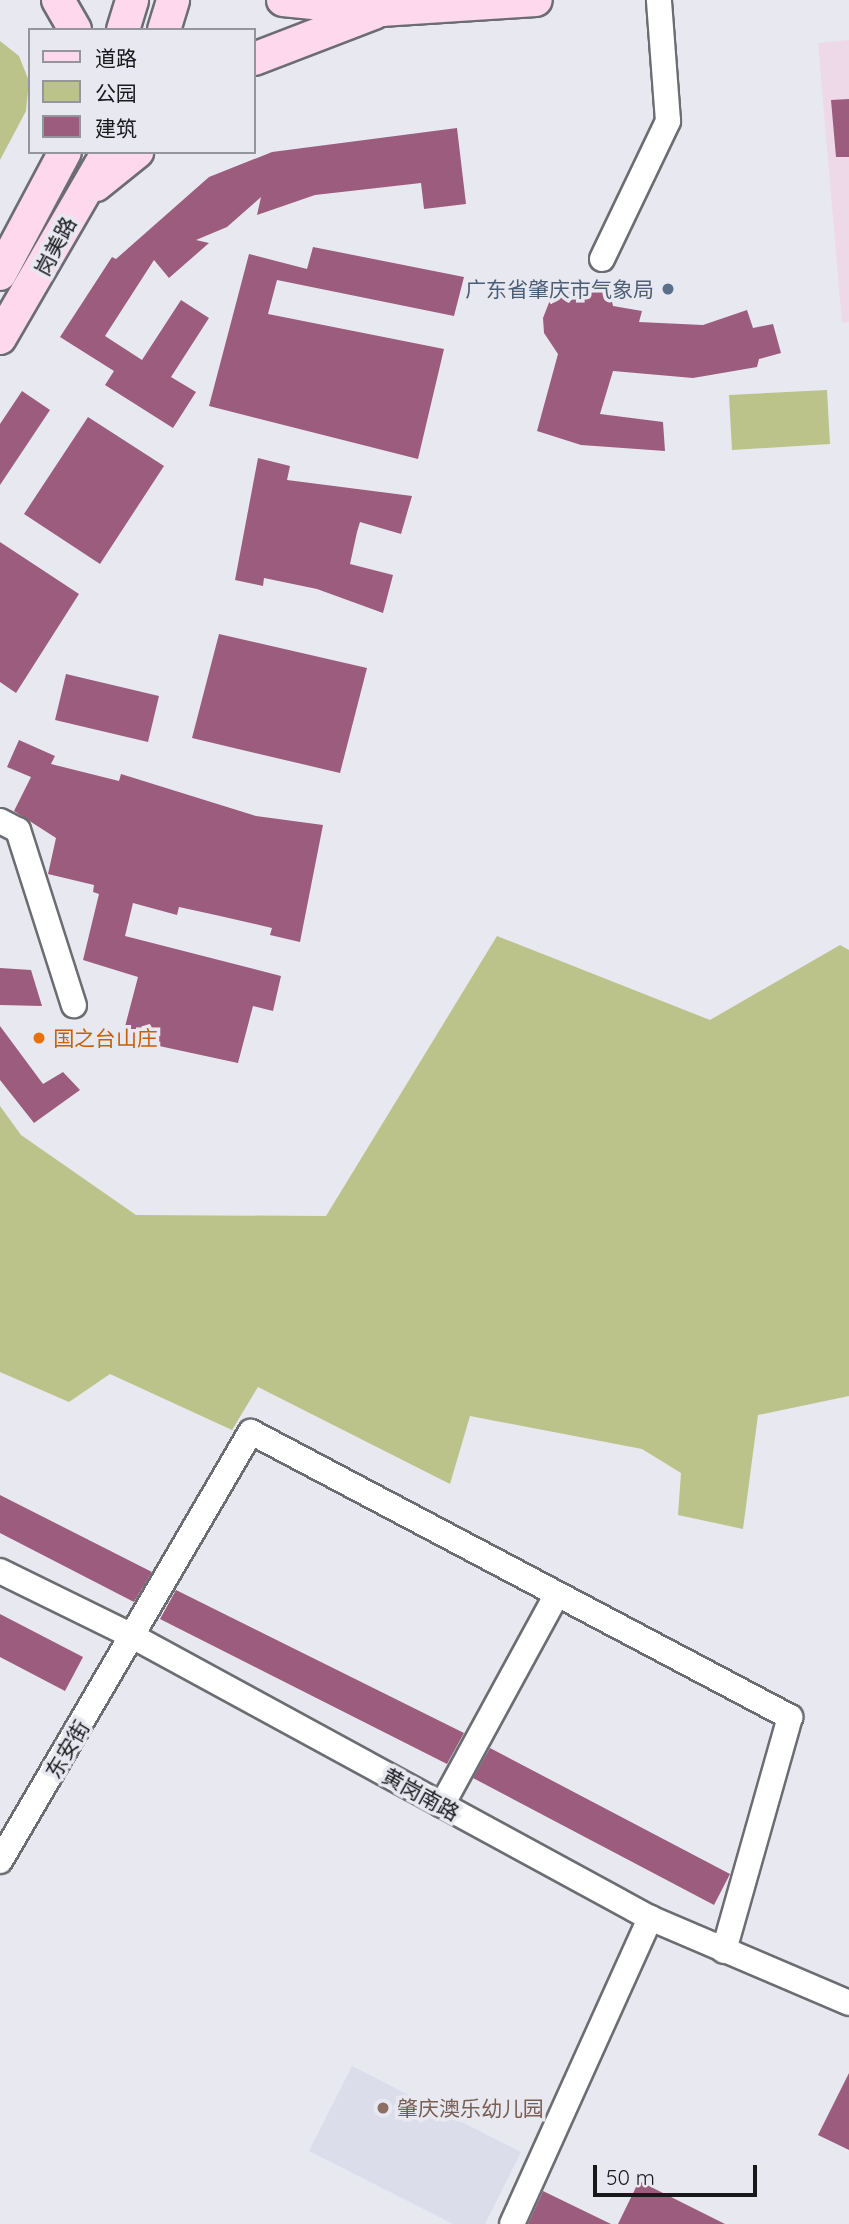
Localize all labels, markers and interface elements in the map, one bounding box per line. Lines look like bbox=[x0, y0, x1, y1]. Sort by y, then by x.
legend bbox=[28, 28, 256, 154]
text: 道路 bbox=[95, 45, 137, 71]
text: 公园 bbox=[95, 80, 137, 106]
text: 建筑 bbox=[95, 115, 137, 141]
street label: 岗美路 bbox=[29, 212, 81, 280]
place label: 广东省肇庆市气象局 bbox=[465, 276, 654, 302]
marker: 广东省肇庆市气象局 bbox=[660, 281, 676, 297]
place label: 国之台山庄 bbox=[53, 1025, 158, 1051]
marker: 国之台山庄 bbox=[31, 1030, 47, 1046]
street label: 东安街 bbox=[40, 1716, 94, 1782]
street label: 黄岗南路 bbox=[378, 1763, 464, 1825]
place label: 肇庆澳乐幼儿园 bbox=[397, 2095, 544, 2121]
marker: 肇庆澳乐幼儿园 bbox=[375, 2100, 391, 2116]
scale bar bbox=[597, 2150, 762, 2194]
text: 50 m bbox=[606, 2164, 655, 2190]

